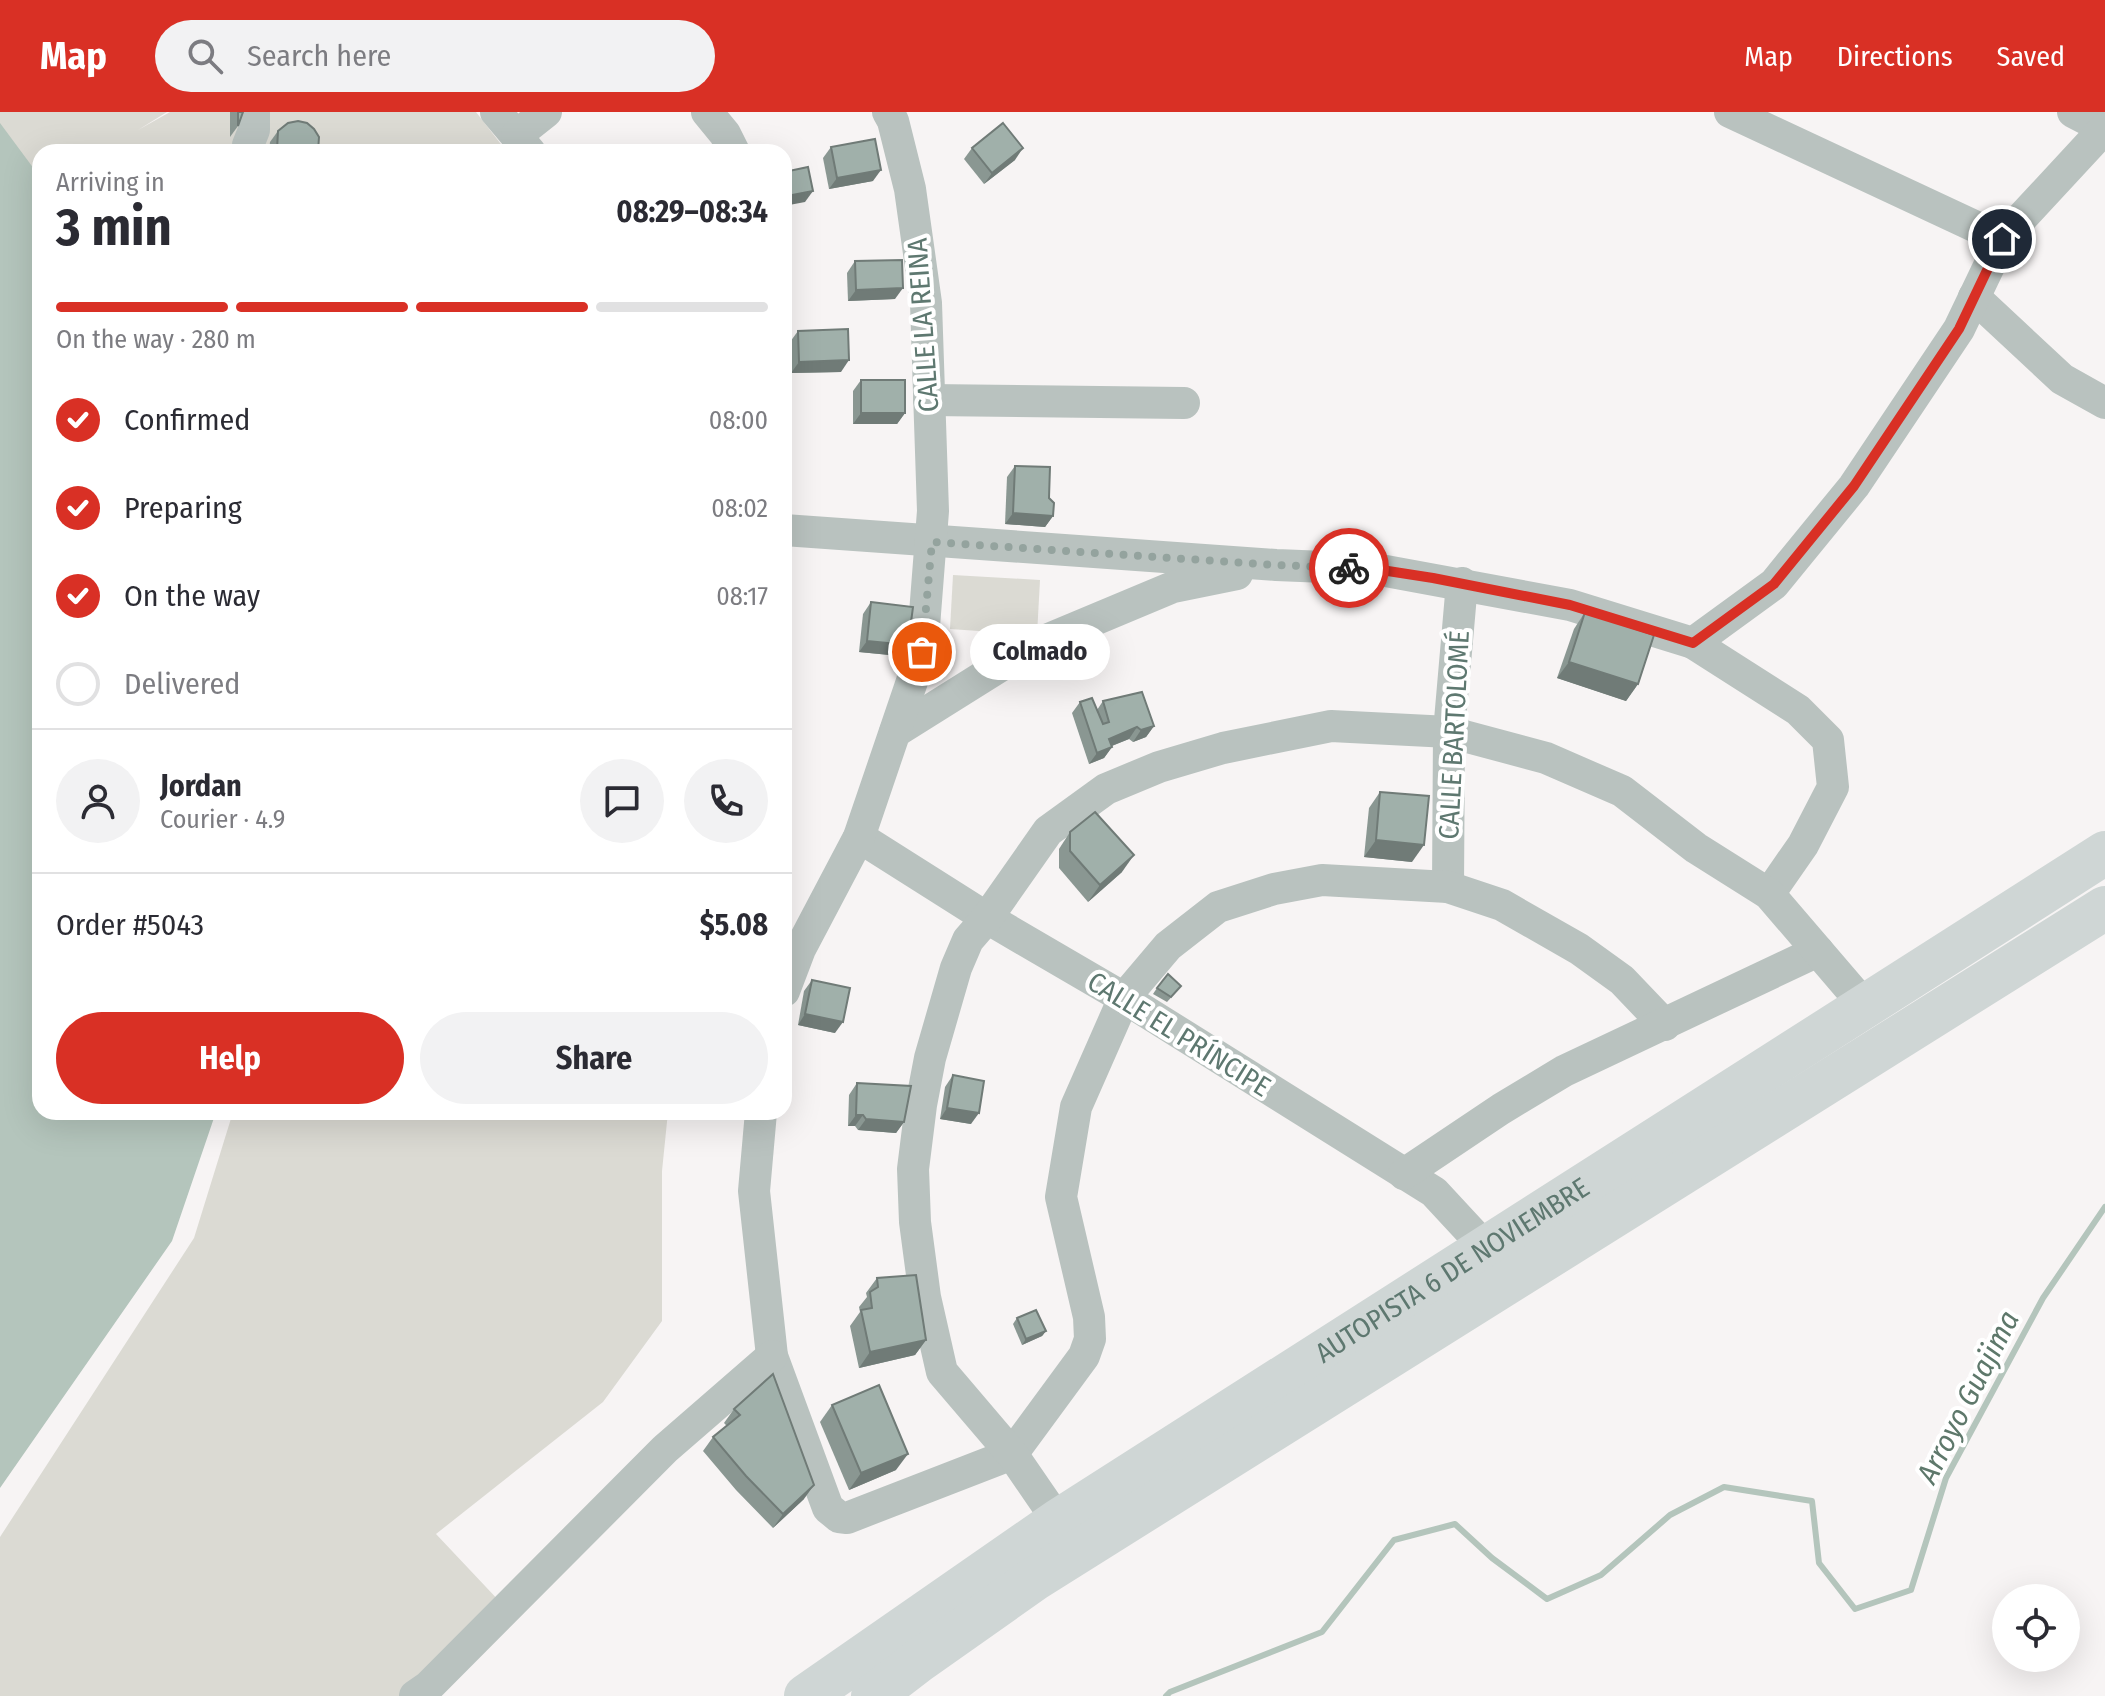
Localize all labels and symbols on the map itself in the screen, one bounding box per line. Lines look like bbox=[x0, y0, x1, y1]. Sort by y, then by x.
pin bbox=[1968, 205, 2036, 273]
street label: CALLE LA REINA bbox=[900, 236, 946, 413]
courier bbox=[1309, 528, 1389, 608]
pin bbox=[888, 618, 956, 686]
callout: Colmado bbox=[970, 624, 1110, 680]
street label: CALLE BARTOLOMÉ bbox=[1432, 630, 1476, 840]
street label: CALLE EL PRÍNCIPE bbox=[1082, 965, 1276, 1103]
street label: AUTOPISTA 6 DE NOVIEMBRE bbox=[1309, 1170, 1595, 1369]
water label: Arroyo Guajima bbox=[1909, 1305, 2027, 1490]

